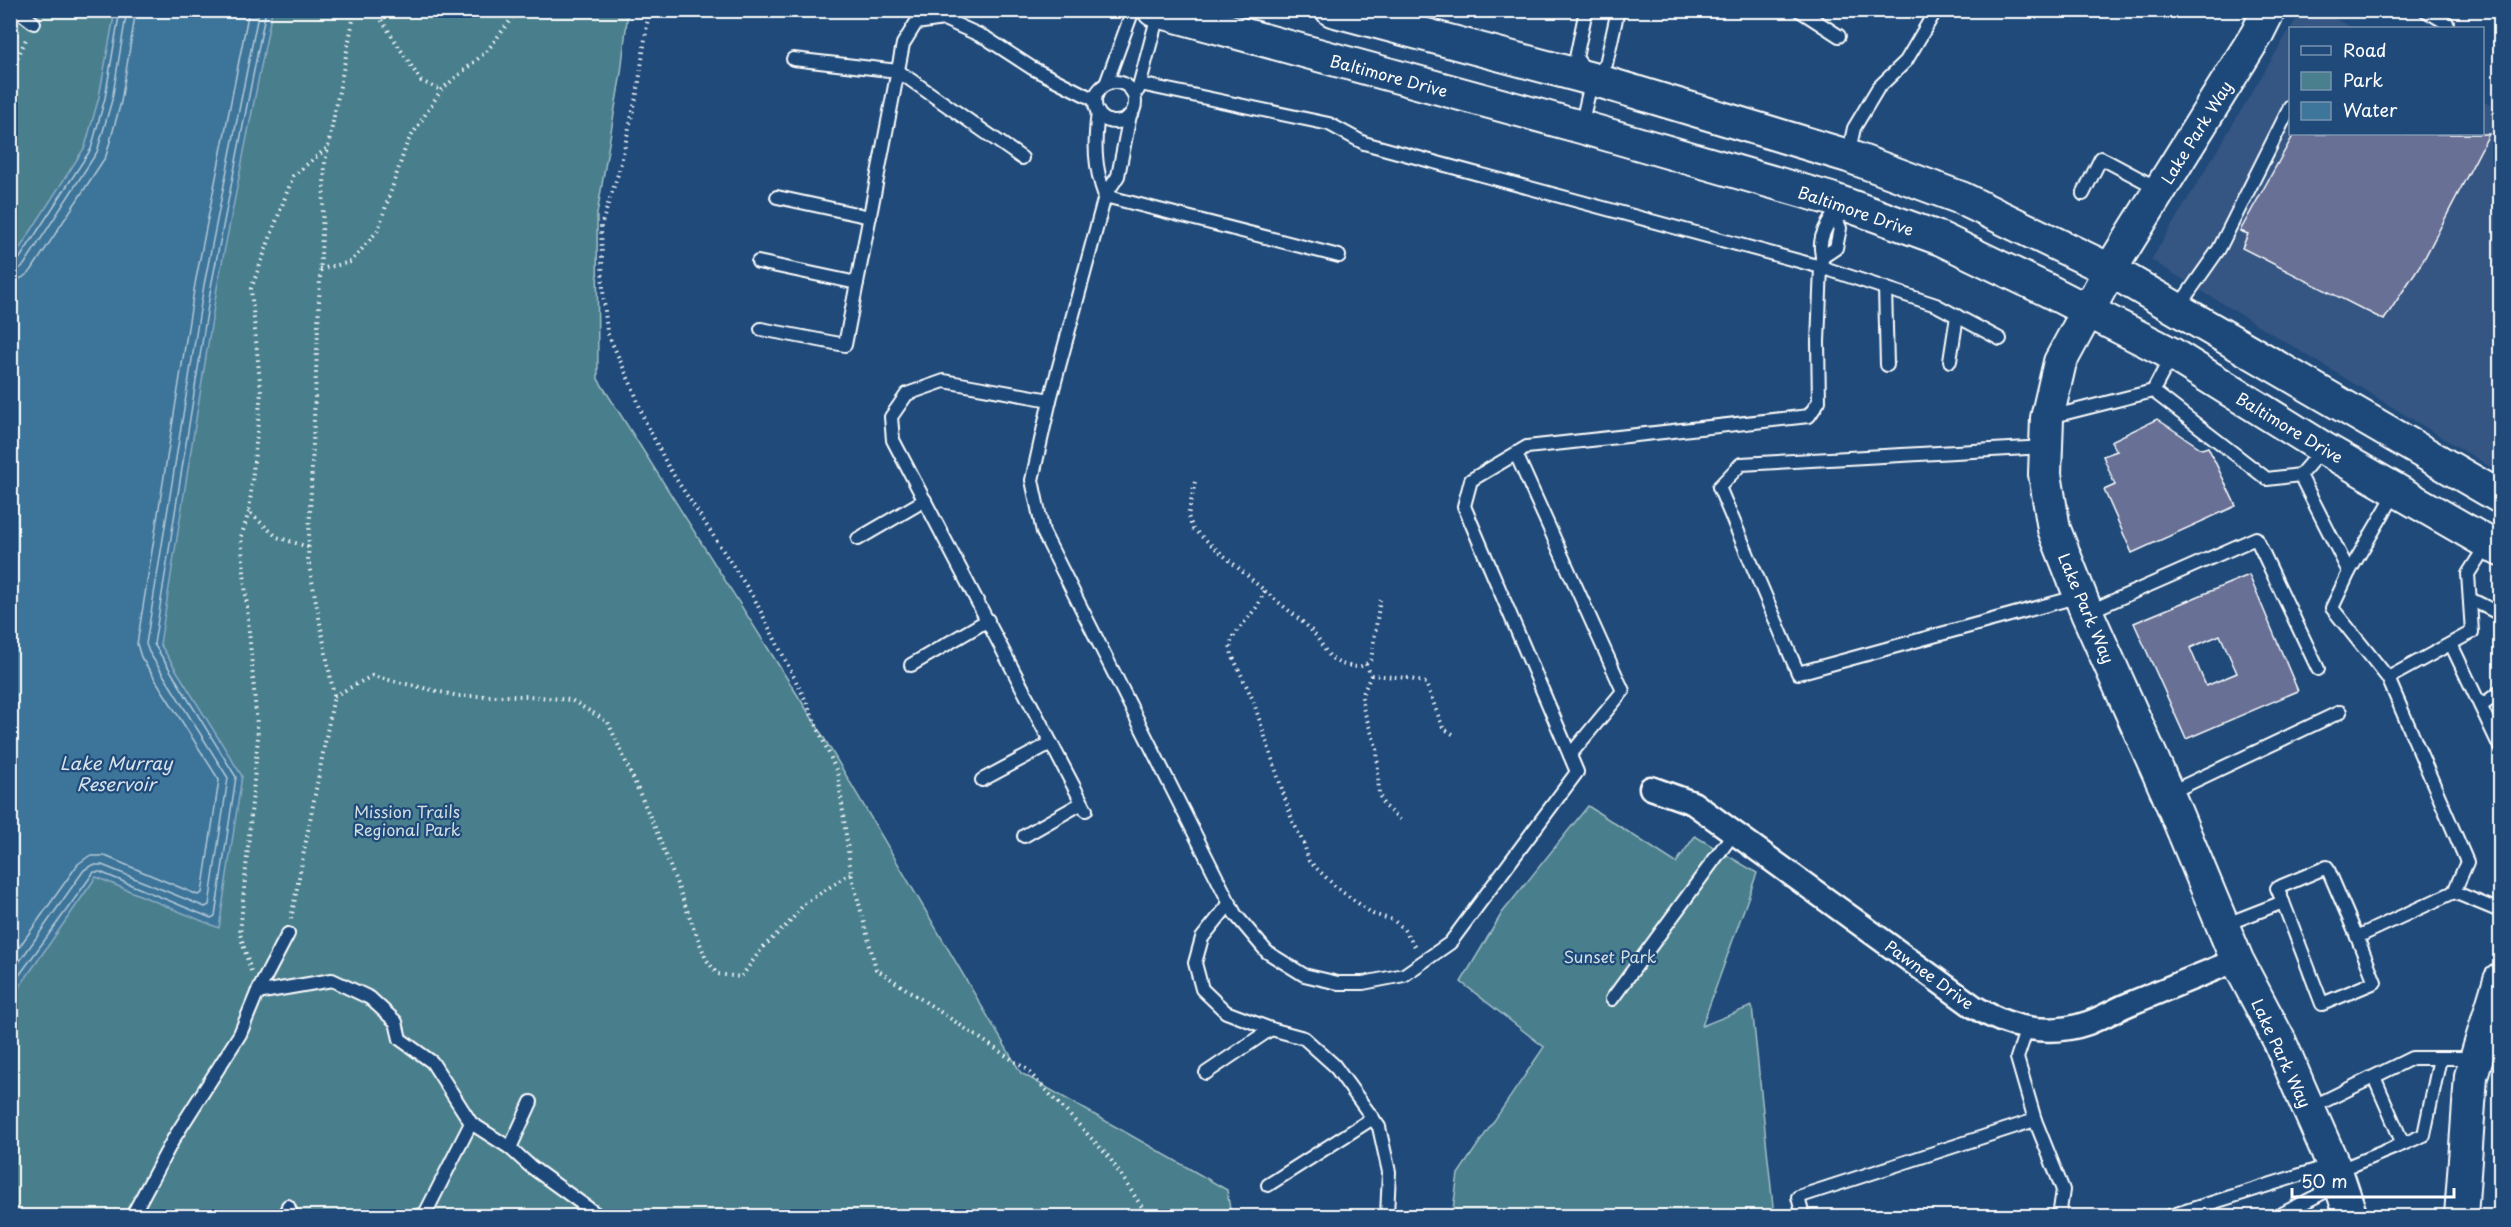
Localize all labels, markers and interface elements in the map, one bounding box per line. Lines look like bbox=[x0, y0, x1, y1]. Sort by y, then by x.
legend bbox=[2289, 27, 2484, 135]
text: Road bbox=[2343, 36, 2387, 63]
street label: Baltimore Drive bbox=[1327, 48, 1451, 102]
text: Park bbox=[2343, 66, 2383, 93]
street label: Lake Park Way bbox=[2155, 76, 2237, 188]
text: Water bbox=[2343, 96, 2398, 123]
street label: Baltimore Drive bbox=[1795, 179, 1917, 241]
street label: Baltimore Drive bbox=[2232, 386, 2348, 468]
street label: Lake Park Way bbox=[2053, 549, 2121, 667]
water label: Lake Murray Reservoir bbox=[60, 749, 174, 797]
park label: Mission Trails Regional Park bbox=[354, 799, 461, 841]
street label: Pawnee Drive bbox=[1881, 934, 1979, 1014]
park label: Sunset Park bbox=[1563, 944, 1657, 968]
street label: Lake Park Way bbox=[2246, 995, 2318, 1111]
scale bar bbox=[2292, 1161, 2454, 1199]
text: 50 m bbox=[2301, 1167, 2348, 1194]

